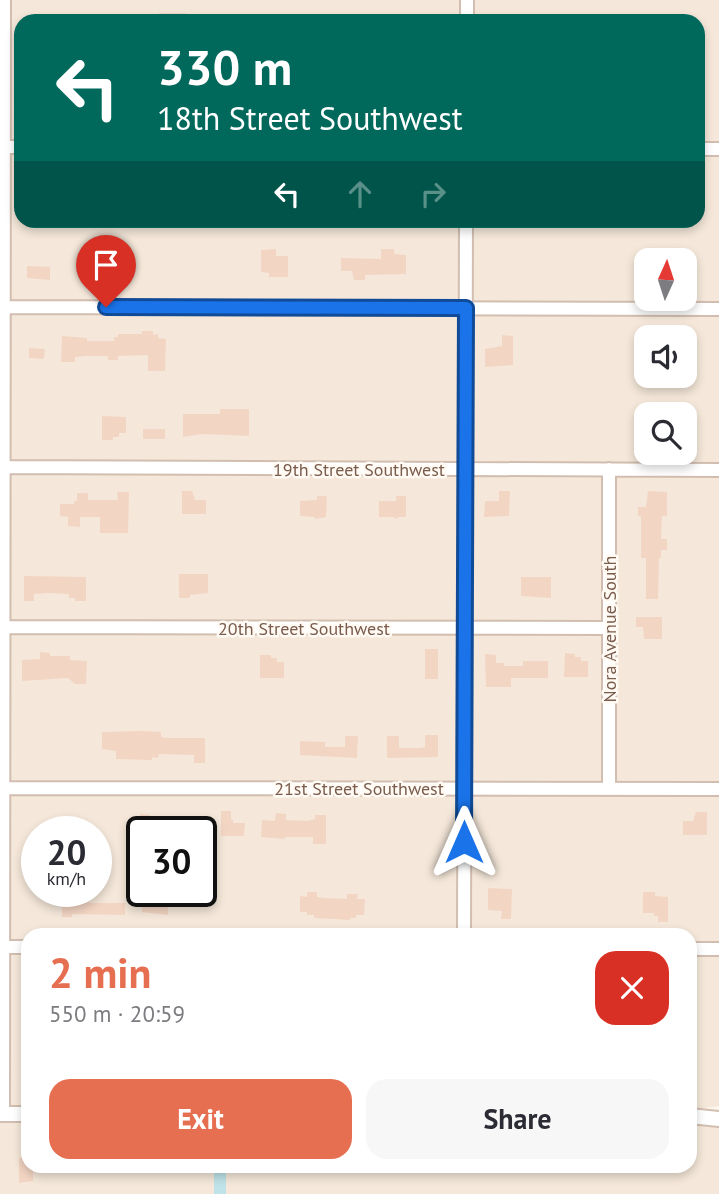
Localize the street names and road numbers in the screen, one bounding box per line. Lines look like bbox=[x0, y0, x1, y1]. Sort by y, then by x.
street label: 19th Street Southwest bbox=[273, 458, 445, 481]
street label: Nora Avenue South bbox=[598, 556, 621, 702]
street label: 20th Street Southwest bbox=[218, 617, 390, 640]
street label: 21st Street Southwest bbox=[274, 777, 444, 800]

